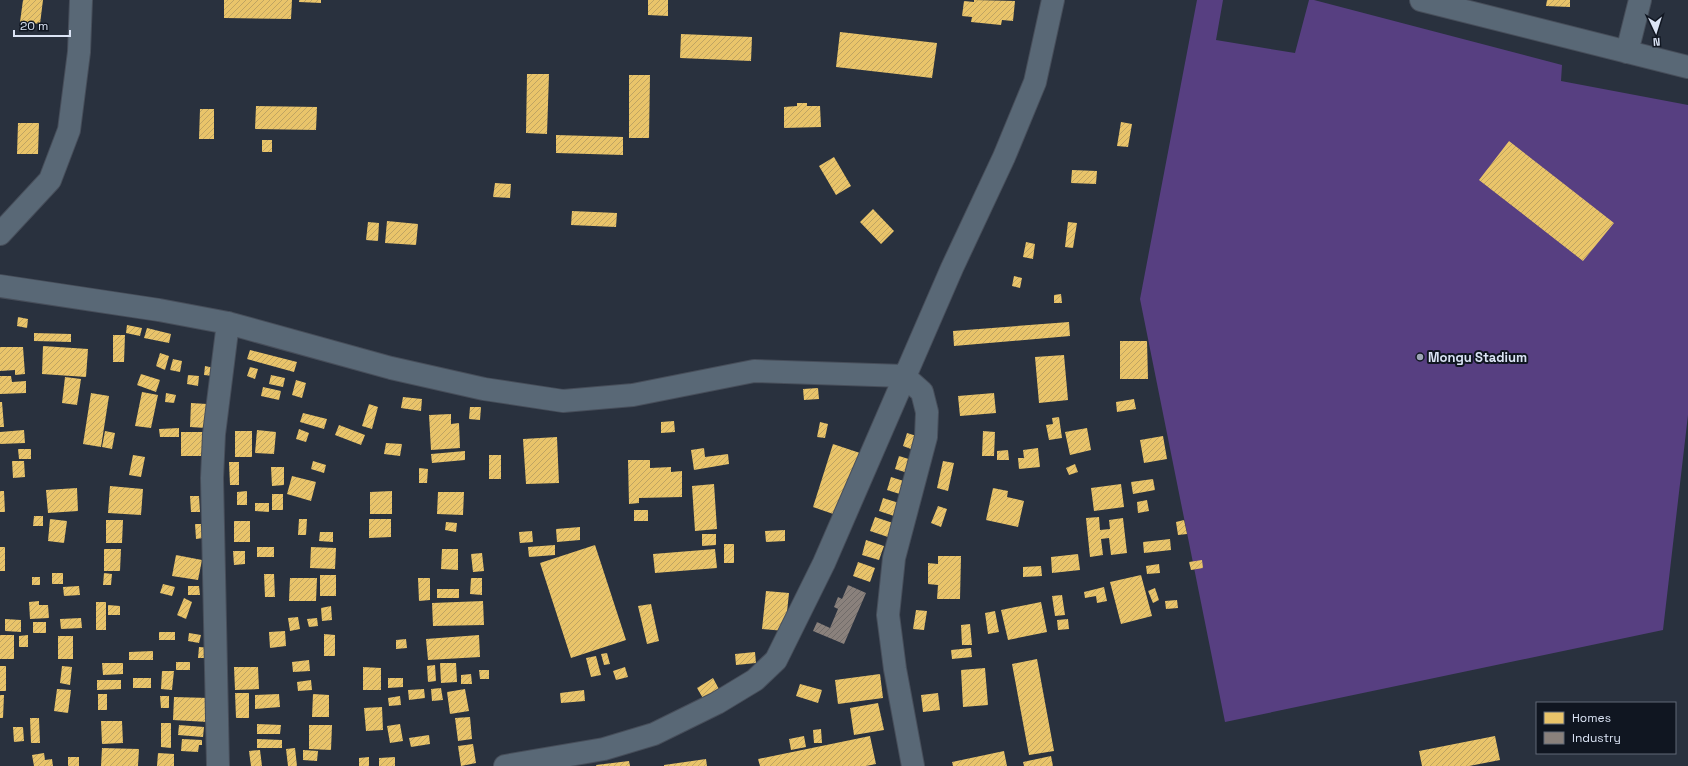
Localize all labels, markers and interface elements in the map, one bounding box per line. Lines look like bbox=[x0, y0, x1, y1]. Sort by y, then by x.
scale bar bbox=[14, 12, 70, 38]
north arrow bbox=[1636, 12, 1676, 52]
text: 20 m bbox=[20, 18, 48, 34]
text: N bbox=[1653, 35, 1661, 49]
place label: Mongu Stadium bbox=[1428, 349, 1527, 366]
marker: Mongu Stadium bbox=[1415, 352, 1425, 362]
legend bbox=[1536, 702, 1676, 754]
text: Homes bbox=[1572, 710, 1611, 726]
text: Industry bbox=[1572, 730, 1621, 746]

